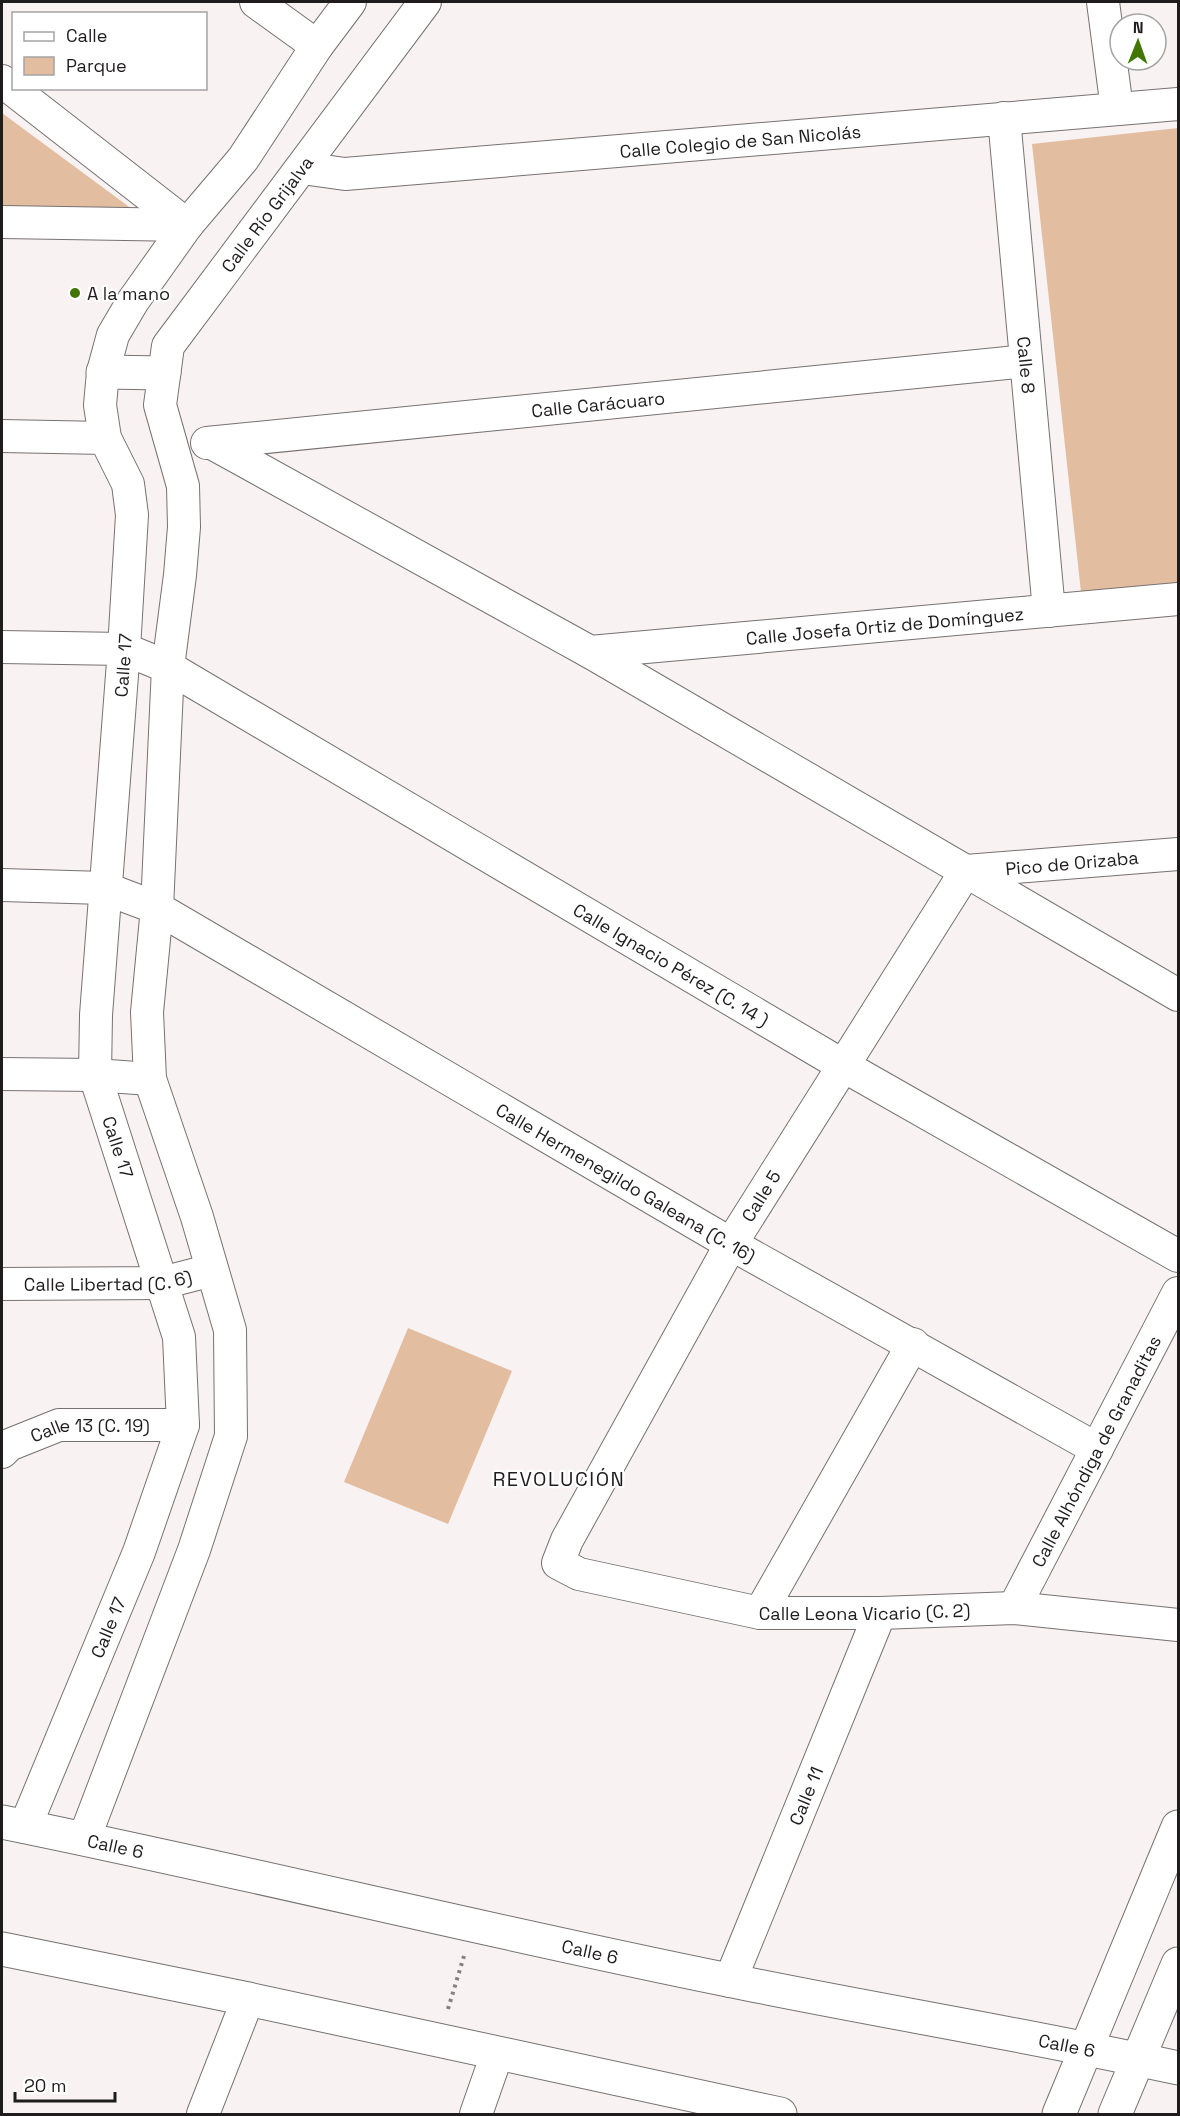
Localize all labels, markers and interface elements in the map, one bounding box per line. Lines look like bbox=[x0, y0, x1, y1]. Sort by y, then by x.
legend bbox=[12, 12, 207, 90]
north arrow bbox=[1108, 12, 1168, 72]
text: N bbox=[1133, 17, 1144, 38]
text: Calle bbox=[66, 24, 107, 47]
text: Parque bbox=[66, 54, 127, 77]
street label: Calle Colegio de San Nicolás bbox=[619, 119, 862, 162]
street label: Calle Río Grijalva bbox=[216, 151, 318, 277]
place label: A la mano bbox=[87, 282, 170, 305]
marker: A la mano bbox=[68, 286, 82, 300]
street label: Calle 8 bbox=[1012, 335, 1041, 395]
street label: Calle Carácuaro bbox=[530, 386, 666, 422]
street label: Calle Josefa Ortiz de Domínguez bbox=[745, 601, 1025, 649]
street label: Calle 17 bbox=[109, 633, 136, 698]
street label: Pico de Orizaba bbox=[1005, 846, 1139, 880]
street label: Calle Ignacio Pérez (C. 14 ) bbox=[569, 898, 773, 1031]
street label: Calle Hermenegildo Galeana (C. 16) bbox=[492, 1098, 760, 1267]
street label: Calle 17 bbox=[97, 1113, 139, 1181]
street label: Calle 5 bbox=[736, 1166, 786, 1226]
street label: Calle Libertad (C. 6) bbox=[24, 1264, 194, 1295]
street label: Calle Alhóndiga de Granaditas bbox=[1026, 1331, 1166, 1571]
street label: Calle 13 (C. 19) bbox=[27, 1414, 150, 1447]
district label: REVOLUCIÓN bbox=[493, 1466, 625, 1492]
street label: Calle 17 bbox=[85, 1594, 131, 1661]
street label: Calle Leona Vicario (C. 2) bbox=[759, 1598, 971, 1625]
street label: Calle 11 bbox=[783, 1763, 828, 1828]
street label: Calle 6 bbox=[85, 1829, 146, 1863]
street label: Calle 6 bbox=[560, 1934, 620, 1968]
street label: Calle 6 bbox=[1037, 2028, 1097, 2062]
scale bar bbox=[15, 2065, 116, 2103]
text: 20 m bbox=[24, 2074, 67, 2097]

